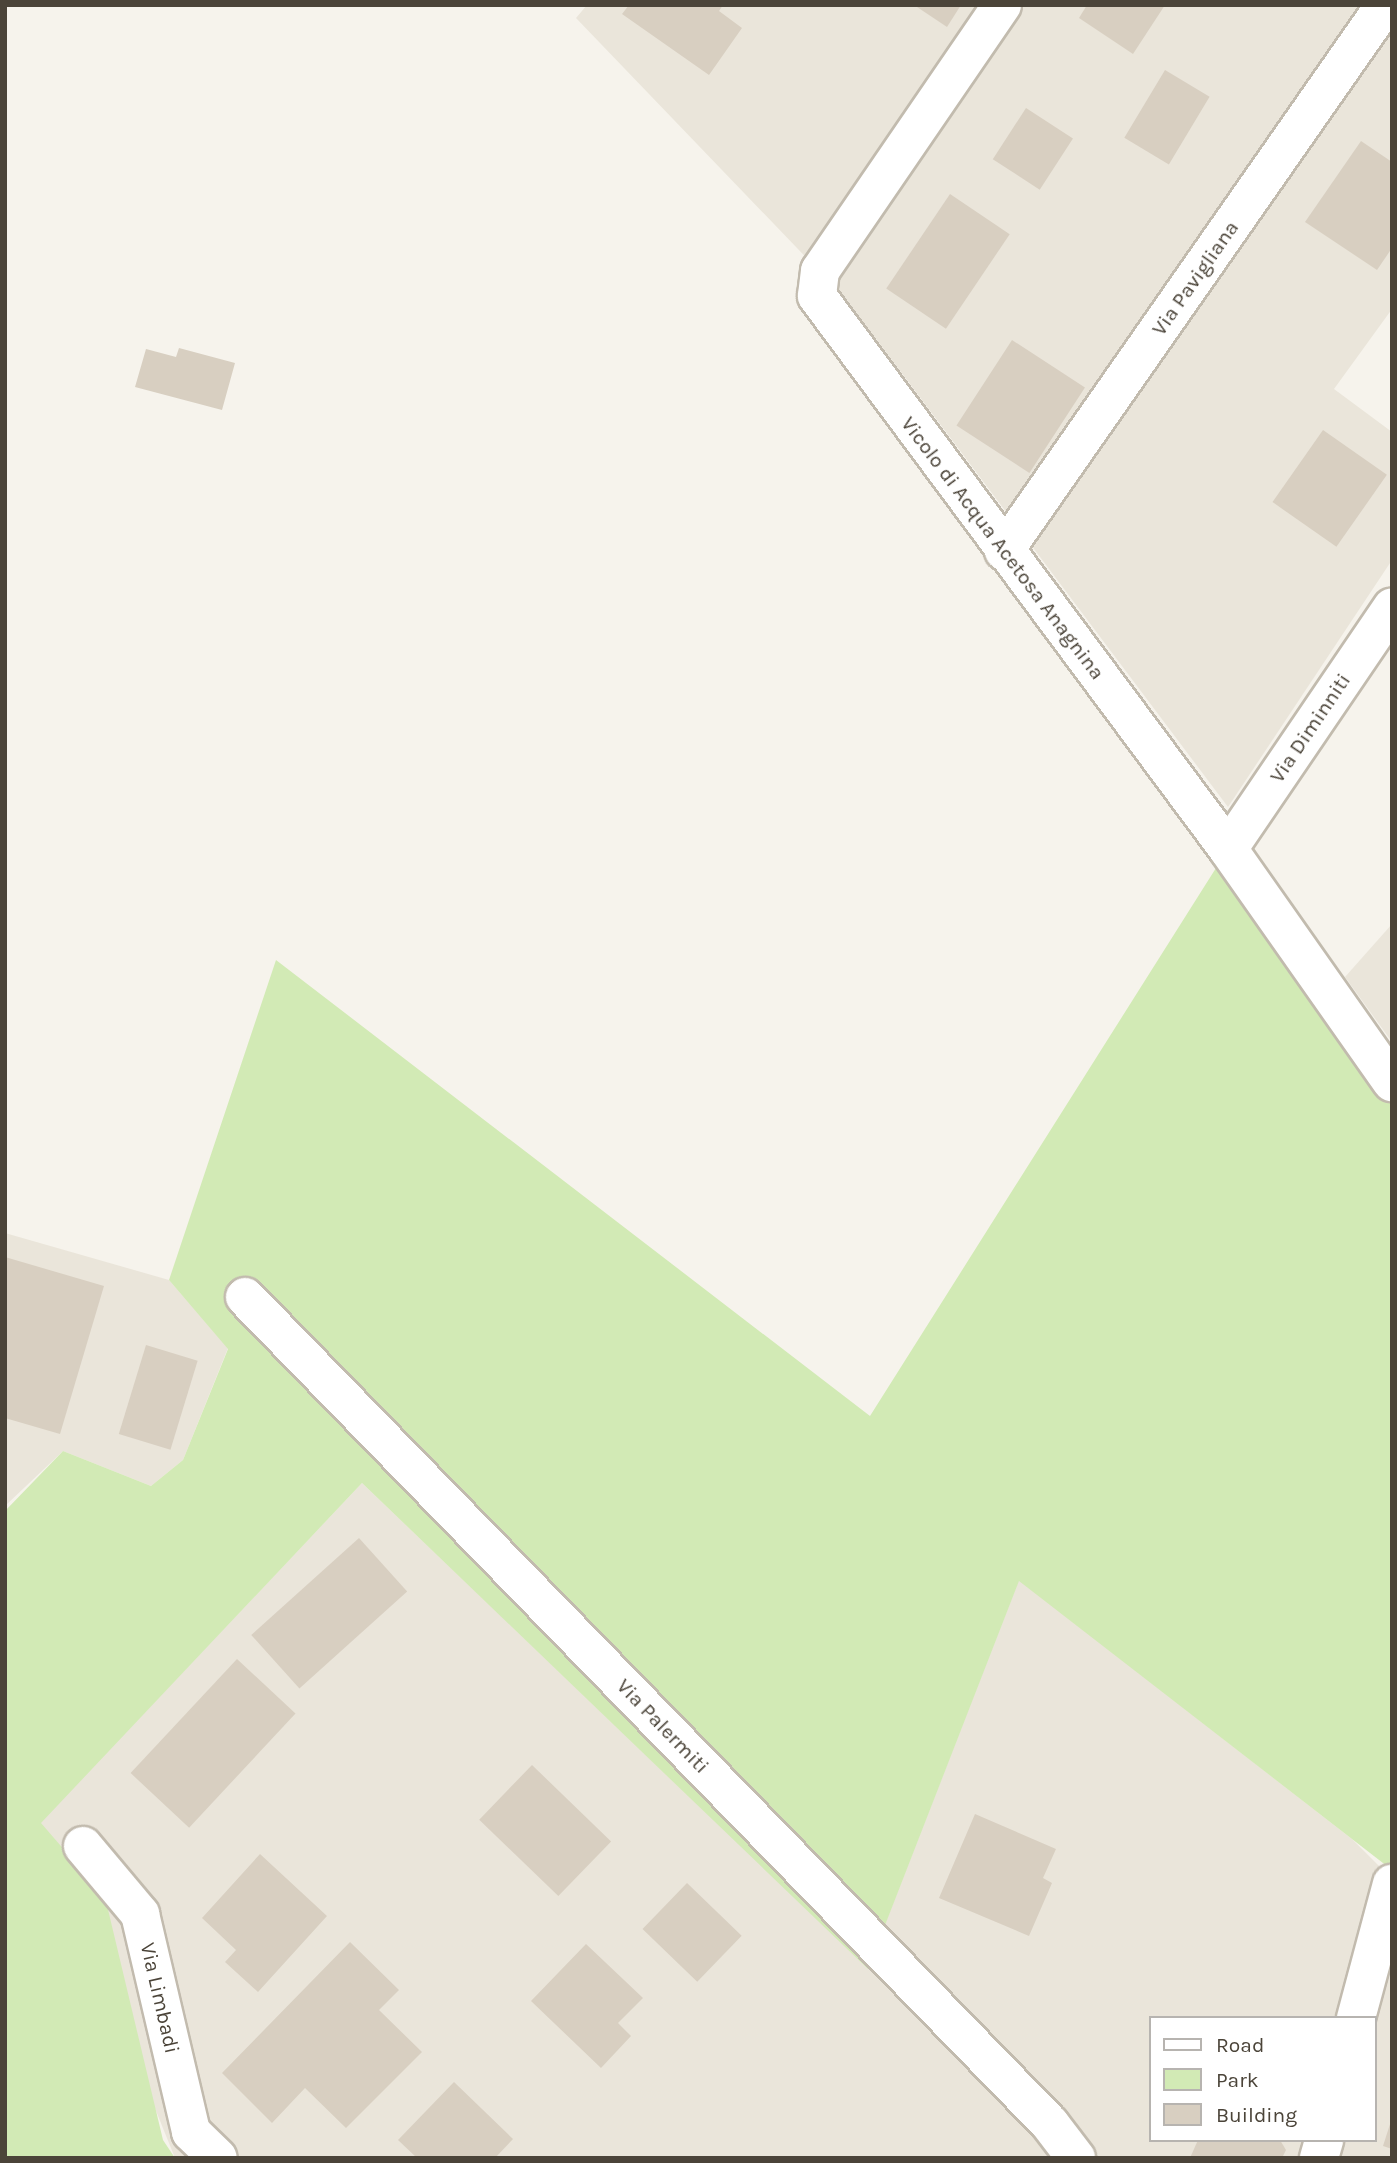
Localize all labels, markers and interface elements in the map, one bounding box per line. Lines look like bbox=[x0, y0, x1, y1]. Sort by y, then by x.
street label: Via Pavigliana bbox=[1146, 216, 1244, 340]
street label: Vicolo di Acqua Acetosa Anagnina bbox=[896, 412, 1110, 684]
street label: Via Diminniti bbox=[1264, 669, 1356, 787]
street label: Via Palermiti bbox=[612, 1673, 714, 1779]
street label: Via Limbadi bbox=[135, 1940, 185, 2056]
legend bbox=[1148, 2016, 1376, 2142]
text: Road bbox=[1216, 2033, 1264, 2057]
text: Park bbox=[1216, 2068, 1259, 2092]
text: Building bbox=[1216, 2103, 1297, 2127]

